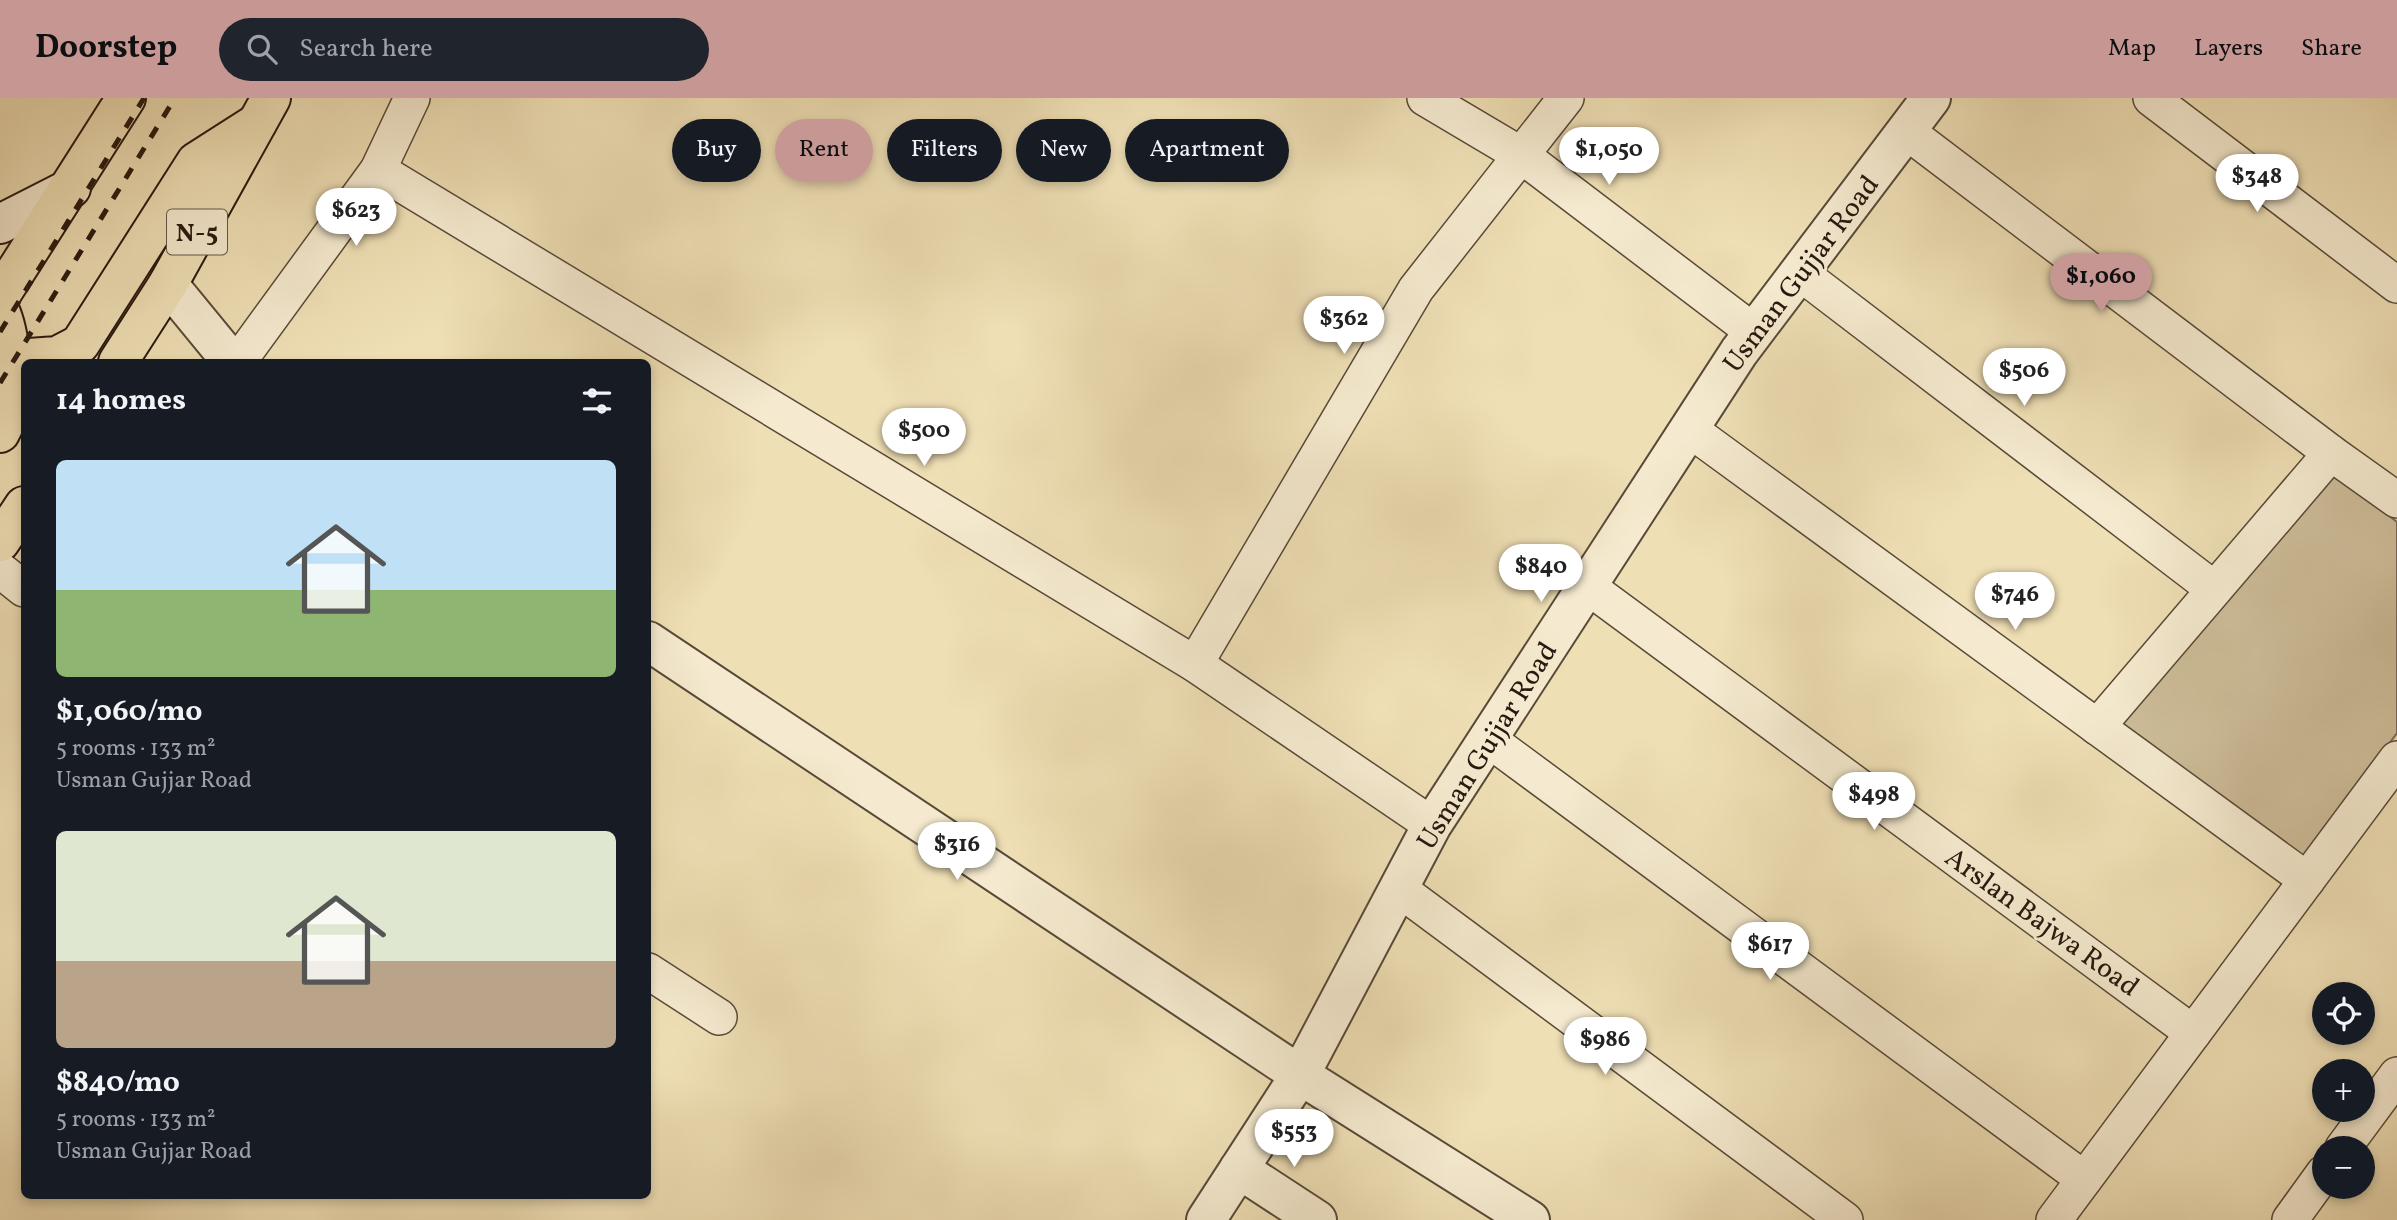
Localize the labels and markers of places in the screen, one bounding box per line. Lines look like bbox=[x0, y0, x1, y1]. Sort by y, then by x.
pin: $1,050 bbox=[1552, 127, 1666, 187]
pin: $348 bbox=[2216, 155, 2298, 214]
pin: $623 bbox=[315, 188, 397, 248]
pin: $1,060 bbox=[2044, 254, 2158, 314]
pin: $362 bbox=[1303, 296, 1385, 356]
pin: $506 bbox=[1983, 348, 2065, 408]
pin: $500 bbox=[883, 408, 965, 468]
pin: $840 bbox=[1500, 545, 1582, 604]
pin: $746 bbox=[1974, 573, 2056, 632]
pin: $498 bbox=[1833, 772, 1915, 832]
pin: $316 bbox=[916, 822, 998, 882]
pin: $617 bbox=[1729, 922, 1811, 982]
pin: $986 bbox=[1564, 1018, 1646, 1077]
pin: $553 bbox=[1253, 1110, 1335, 1169]

